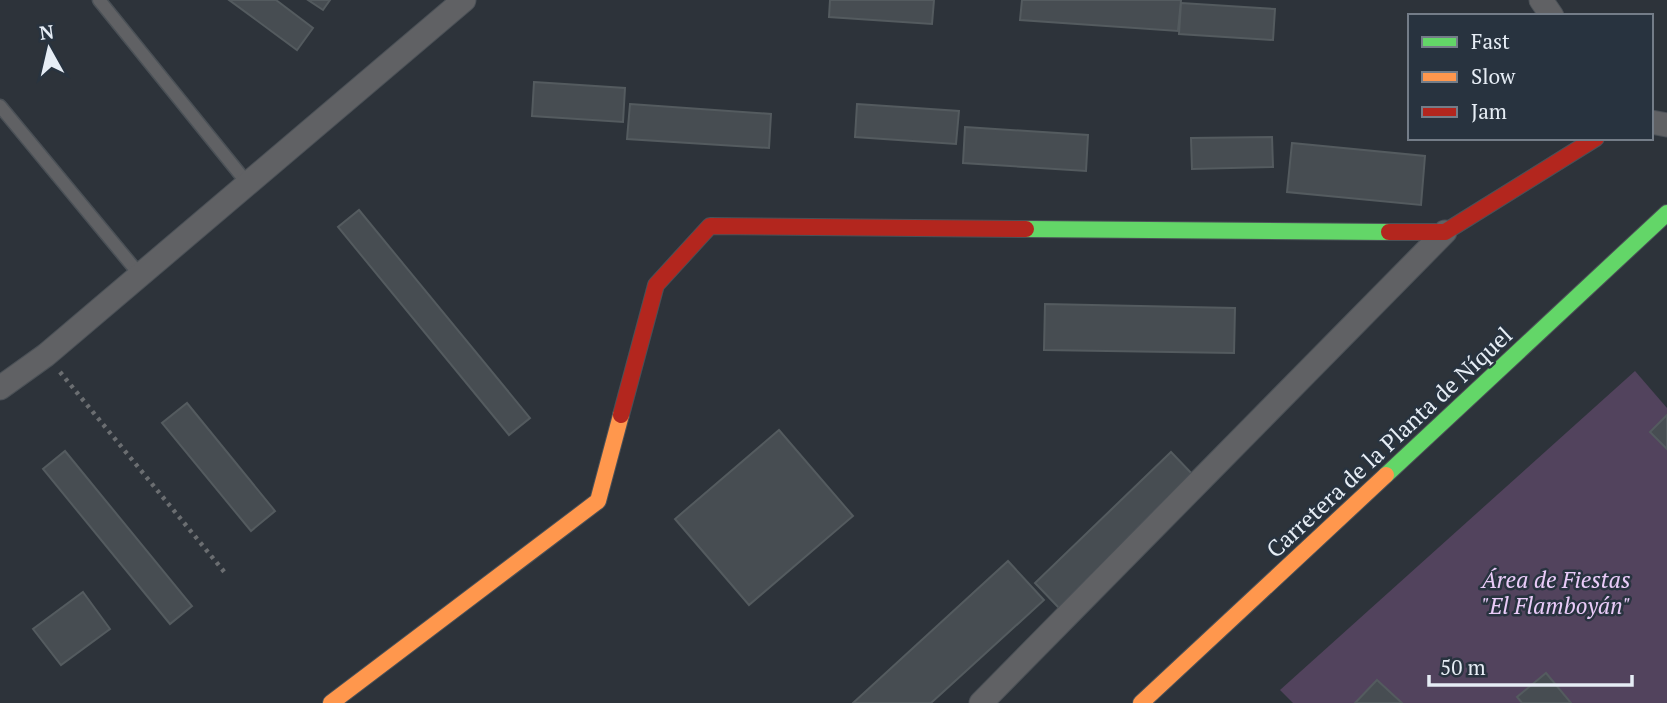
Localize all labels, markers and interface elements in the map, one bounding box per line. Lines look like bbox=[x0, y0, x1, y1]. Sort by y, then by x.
north arrow bbox=[14, 14, 84, 84]
legend bbox=[1408, 14, 1653, 140]
text: N bbox=[38, 18, 56, 45]
text: Fast bbox=[1471, 27, 1510, 55]
text: Slow bbox=[1471, 62, 1516, 90]
text: Jam bbox=[1471, 97, 1507, 125]
street label: Carretera de la Planta de Níquel bbox=[1259, 320, 1519, 564]
park label: Área de Fiestas "El Flamboyán" bbox=[1479, 564, 1631, 621]
scale bar bbox=[1429, 644, 1632, 688]
text: 50 m bbox=[1440, 653, 1486, 681]

